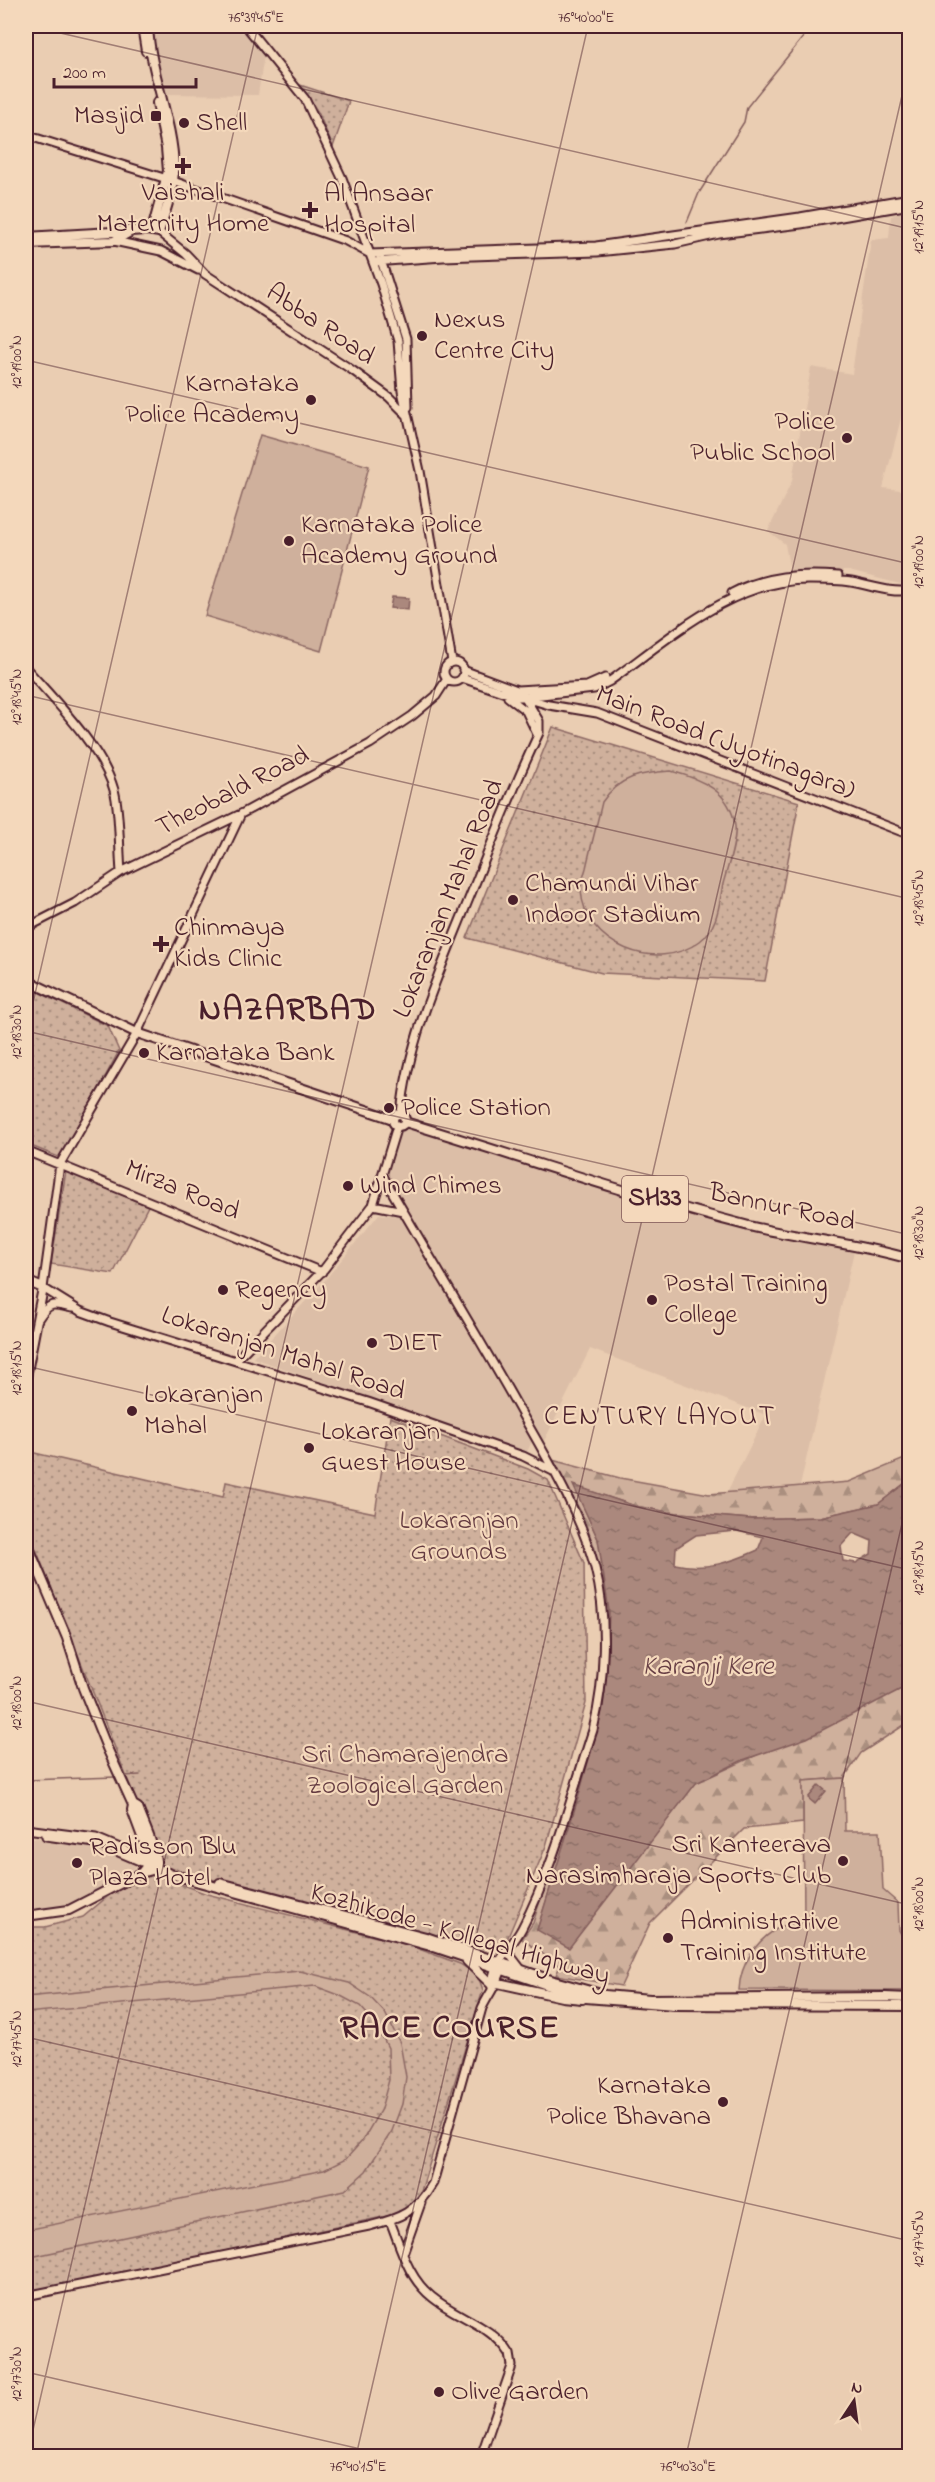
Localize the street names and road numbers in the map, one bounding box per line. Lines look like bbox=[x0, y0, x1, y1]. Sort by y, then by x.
street label: Abba Road bbox=[258, 274, 382, 376]
street label: Main Road (Jyotinagara) bbox=[590, 675, 861, 811]
street label: Theobald Road bbox=[149, 737, 317, 847]
street label: Lokaranjan Mahal Road bbox=[383, 774, 515, 1024]
street label: Mirza Road bbox=[119, 1150, 245, 1232]
street label: Bannur Road bbox=[704, 1173, 859, 1243]
road number: SH33 bbox=[622, 1176, 688, 1222]
street label: Lokaranjan Mahal Road bbox=[156, 1296, 410, 1412]
street label: Kozhikode - Kollegal Highway bbox=[306, 1874, 614, 1996]

